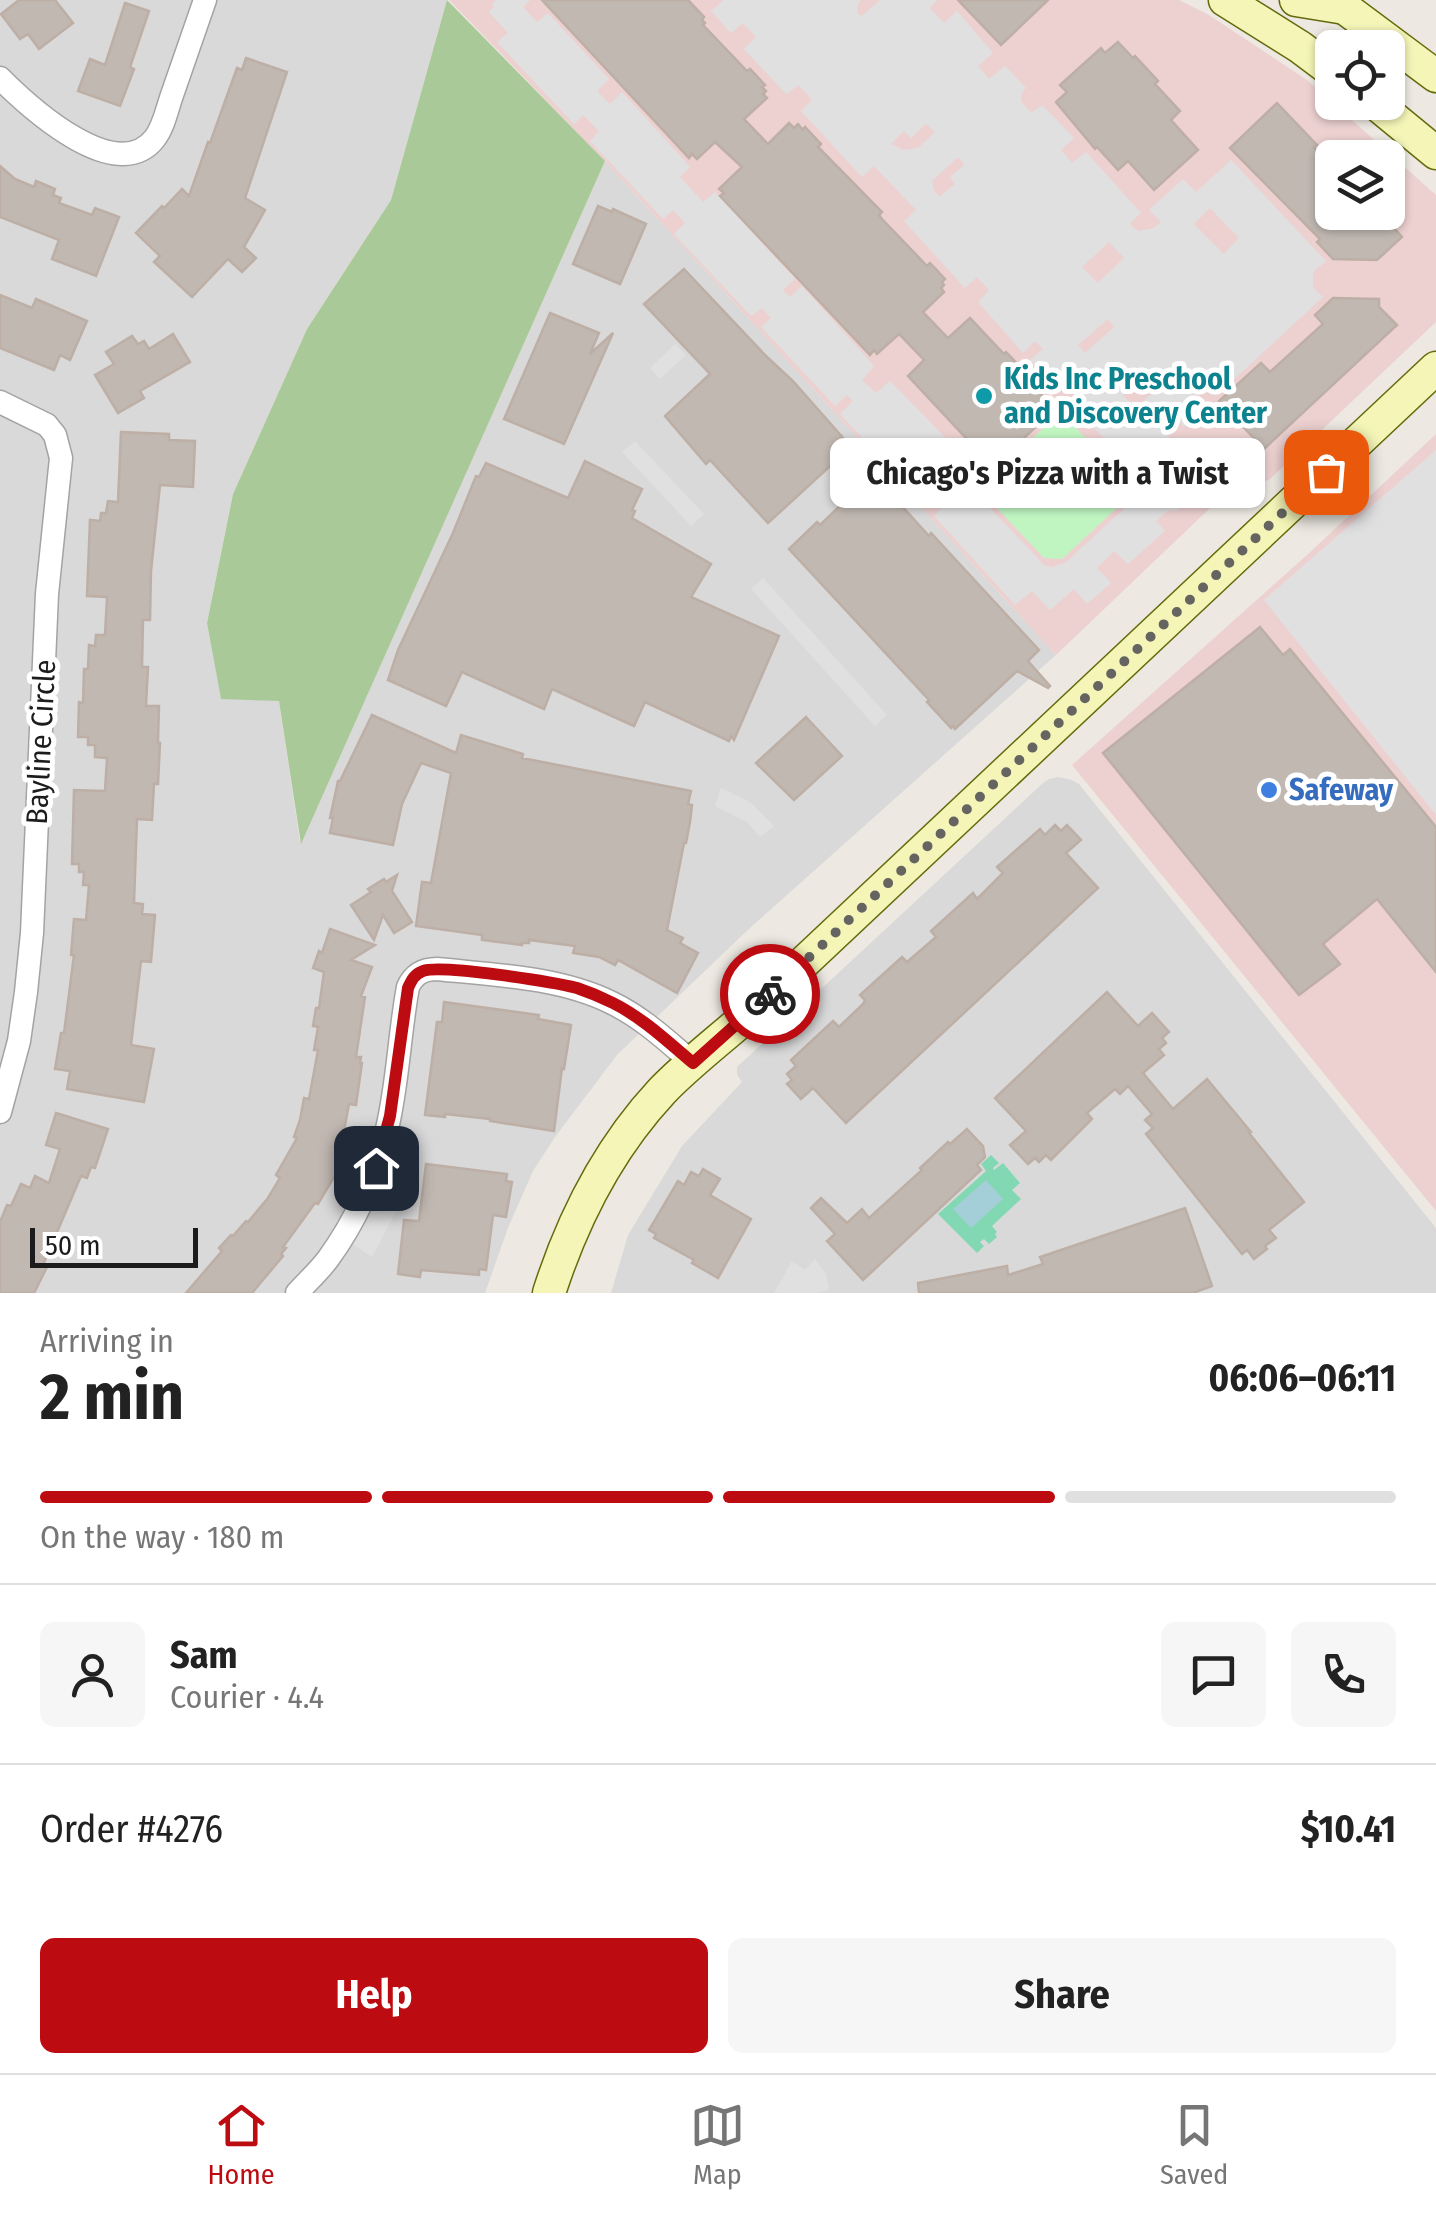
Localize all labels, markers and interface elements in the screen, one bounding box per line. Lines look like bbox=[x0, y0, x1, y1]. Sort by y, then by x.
map controls bbox=[1315, 30, 1405, 230]
button: locate bbox=[1315, 30, 1405, 120]
button: layers bbox=[1315, 140, 1405, 230]
place label: Kids Inc Preschool and Discovery Center bbox=[1004, 361, 1268, 431]
marker: Kids Inc Preschool and Discovery Center bbox=[973, 385, 995, 407]
pin bbox=[1284, 430, 1369, 515]
callout: Chicago's Pizza with a Twist bbox=[831, 437, 1266, 507]
icon: bag bbox=[1299, 445, 1354, 500]
text: Chicago's Pizza with a Twist bbox=[866, 454, 1229, 492]
street label: Bayline Circle bbox=[19, 659, 63, 825]
place label: Safeway bbox=[1289, 772, 1394, 808]
marker: Safeway bbox=[1258, 779, 1280, 801]
courier bbox=[720, 944, 820, 1044]
icon: bike bbox=[743, 967, 798, 1022]
pin bbox=[334, 1126, 419, 1211]
icon: home bbox=[349, 1141, 404, 1196]
scale bar bbox=[30, 1223, 198, 1268]
text: 50 m bbox=[45, 1229, 101, 1262]
text: Arriving in bbox=[40, 1322, 174, 1360]
text: 06:06–06:11 bbox=[1209, 1355, 1396, 1401]
text: 2 min bbox=[40, 1358, 184, 1436]
text: On the way · 180 m bbox=[40, 1518, 284, 1556]
button: person bbox=[40, 1622, 145, 1727]
button: chat bbox=[1161, 1622, 1266, 1727]
button: phone bbox=[1291, 1622, 1396, 1727]
text: Sam bbox=[170, 1632, 238, 1678]
text: Courier · 4.4 bbox=[170, 1678, 324, 1716]
text: Order #4276 bbox=[40, 1806, 223, 1852]
text: $10.41 bbox=[1301, 1806, 1396, 1852]
button: Help bbox=[40, 1938, 708, 2053]
button: Share bbox=[728, 1938, 1396, 2053]
tab: Home bbox=[208, 2098, 275, 2191]
tab: Map bbox=[690, 2098, 745, 2191]
tab: Saved bbox=[1160, 2098, 1228, 2191]

